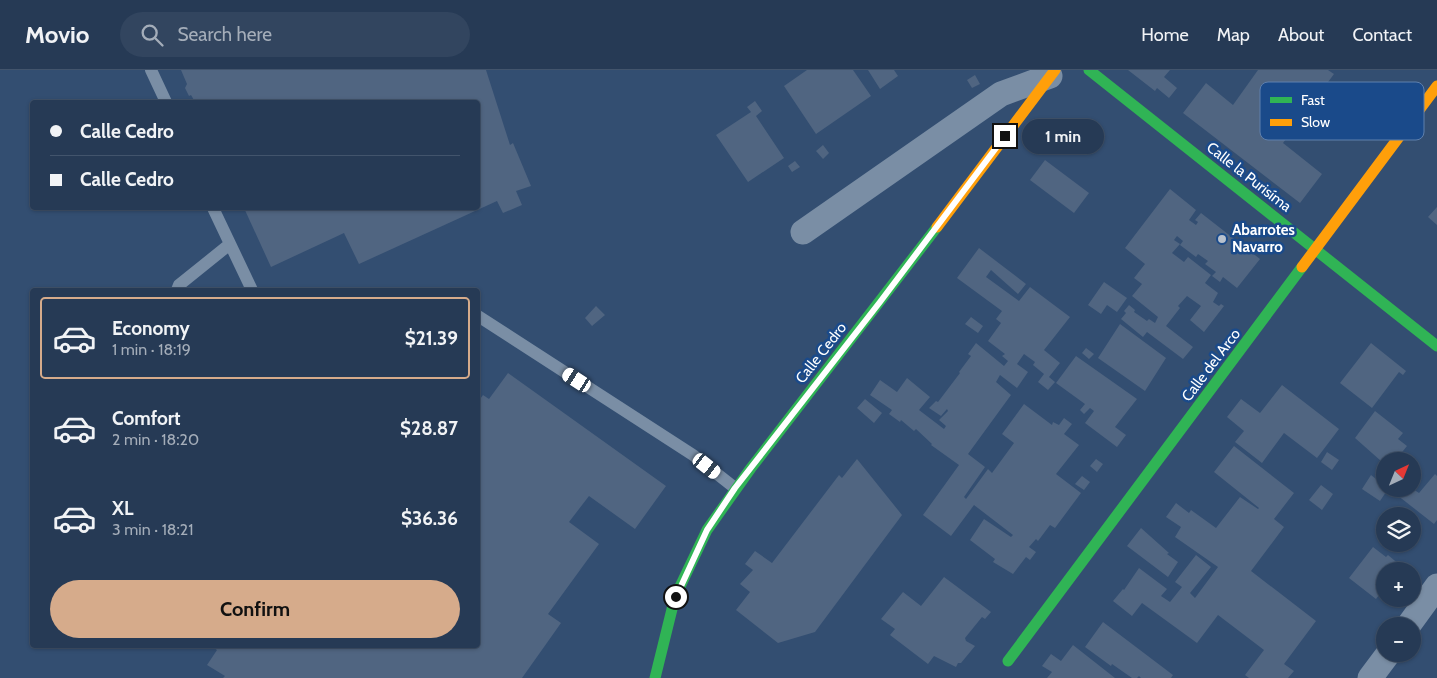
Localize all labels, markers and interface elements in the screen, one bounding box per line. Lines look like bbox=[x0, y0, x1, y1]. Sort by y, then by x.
search box bbox=[120, 12, 470, 57]
text: Movio bbox=[25, 20, 90, 49]
icon: search bbox=[138, 21, 166, 49]
text: Search here bbox=[178, 23, 272, 46]
text: Home bbox=[1141, 24, 1189, 46]
text: Map bbox=[1217, 24, 1250, 46]
text: About bbox=[1278, 24, 1324, 46]
text: Contact bbox=[1352, 24, 1412, 46]
legend bbox=[1260, 82, 1424, 140]
text: Fast bbox=[1301, 91, 1325, 109]
text: Slow bbox=[1301, 113, 1330, 131]
callout: 1 min bbox=[1022, 118, 1105, 154]
text: Calle Cedro bbox=[80, 120, 174, 143]
route end bbox=[994, 125, 1016, 147]
text: 1 min bbox=[1045, 127, 1081, 146]
street label: Calle la Purisíma bbox=[1203, 138, 1296, 216]
text: Calle Cedro bbox=[80, 168, 174, 191]
place label: Abarrotes Navarro bbox=[1232, 221, 1295, 256]
marker: Abarrotes Navarro bbox=[1216, 233, 1228, 245]
icon: car bbox=[52, 316, 97, 361]
text: Economy bbox=[112, 317, 190, 340]
street label: Calle Cedro bbox=[792, 319, 850, 387]
street label: Calle del Arco bbox=[1178, 325, 1244, 405]
text: $21.39 bbox=[405, 327, 458, 350]
text: 1 min · 18:19 bbox=[112, 340, 191, 359]
car bbox=[560, 366, 593, 394]
icon: car bbox=[52, 406, 97, 451]
text: Comfort bbox=[112, 407, 181, 430]
text: $28.87 bbox=[400, 417, 458, 440]
text: 2 min · 18:20 bbox=[112, 430, 199, 449]
car bbox=[690, 451, 723, 481]
north arrow bbox=[1376, 452, 1421, 498]
map controls bbox=[1376, 452, 1421, 662]
icon: car bbox=[52, 496, 97, 541]
text: XL bbox=[112, 497, 133, 520]
text: $36.36 bbox=[401, 507, 458, 530]
button: layers bbox=[1376, 507, 1421, 552]
text: 3 min · 18:21 bbox=[112, 520, 193, 539]
button: + bbox=[1376, 562, 1421, 607]
button: Confirm bbox=[50, 580, 460, 638]
route start bbox=[665, 586, 687, 608]
button: − bbox=[1376, 617, 1421, 662]

